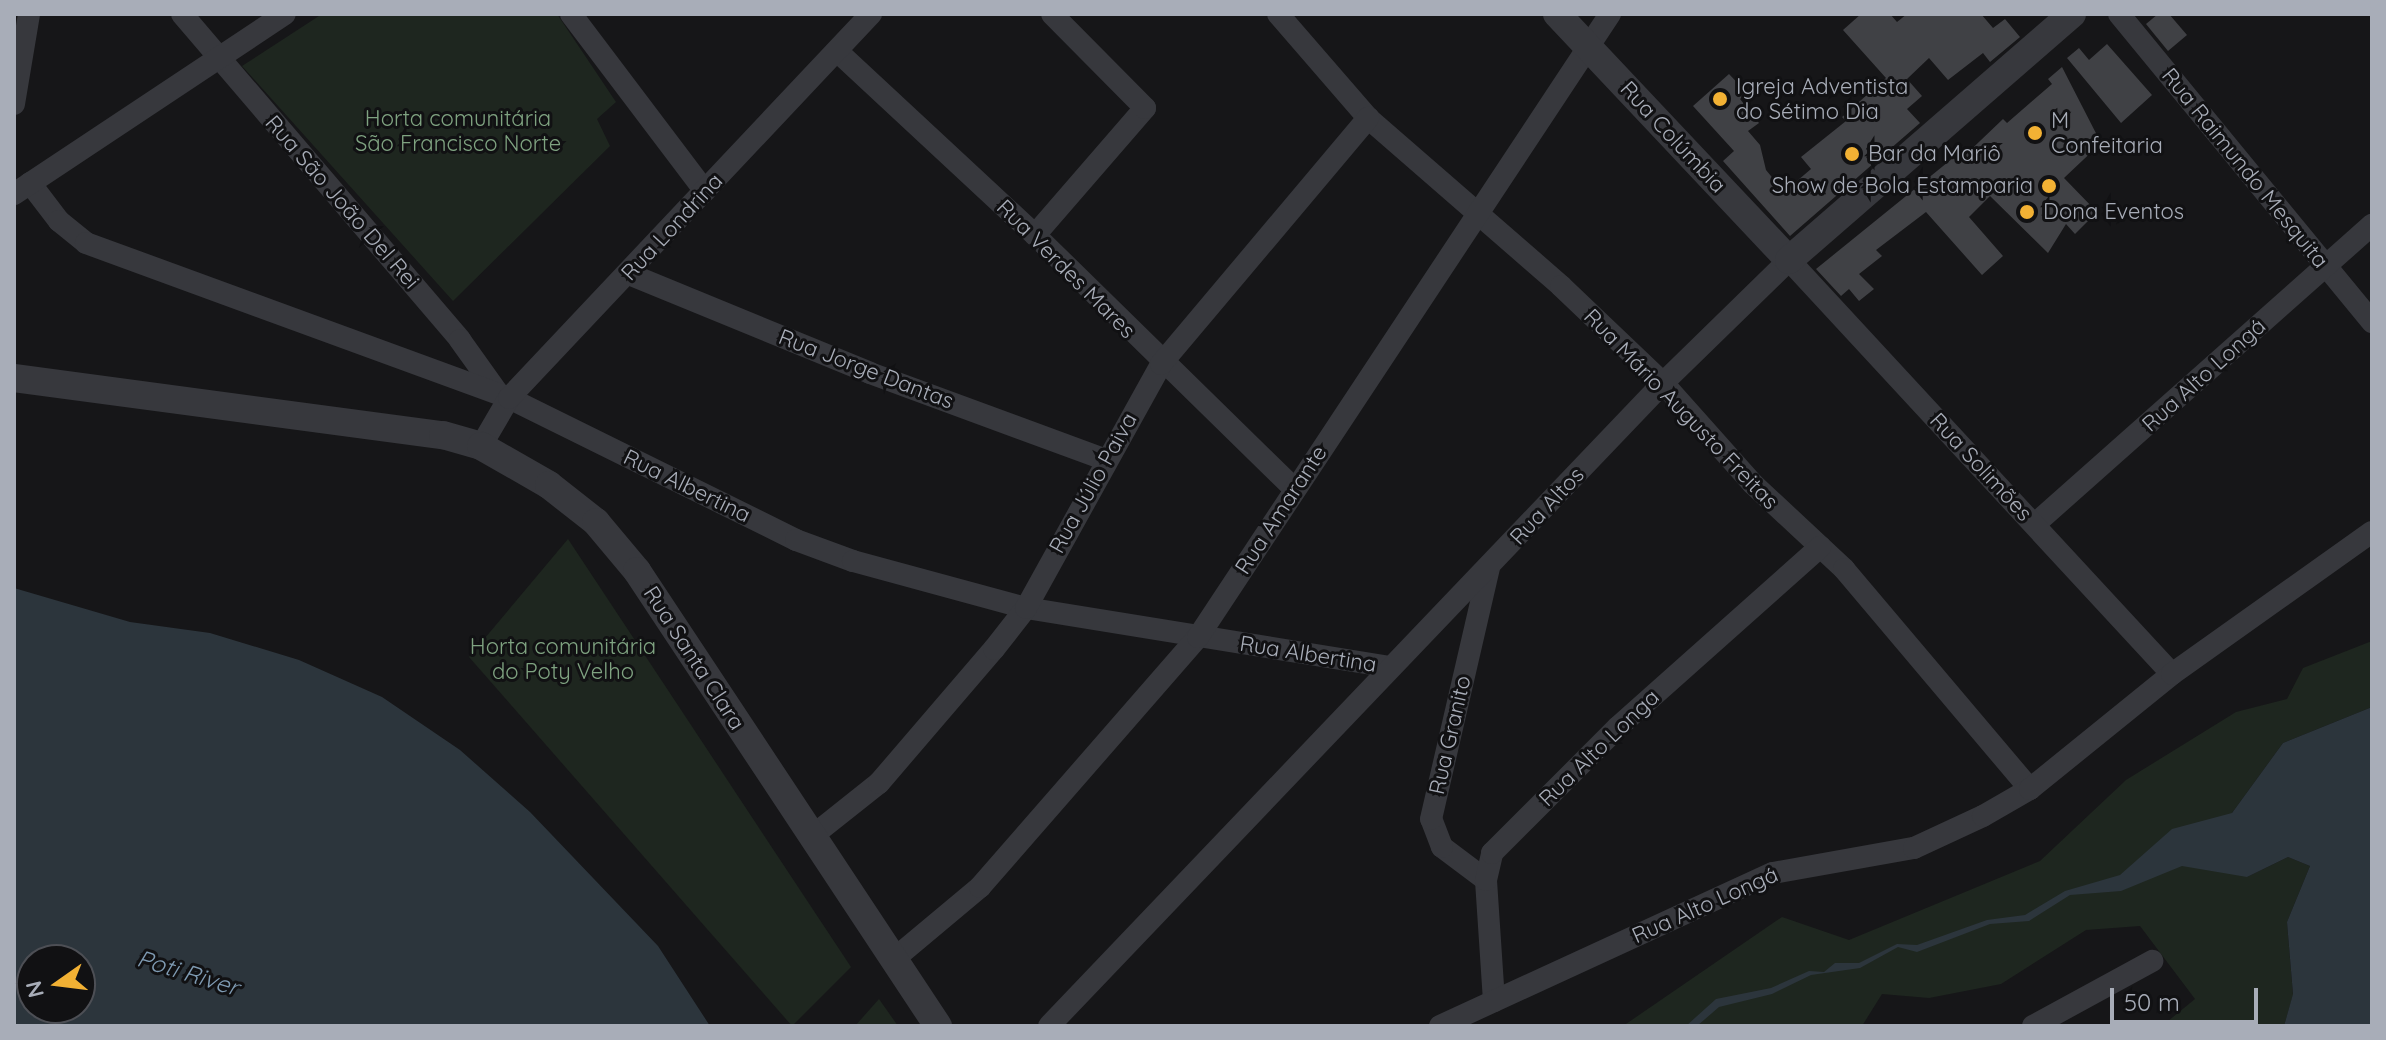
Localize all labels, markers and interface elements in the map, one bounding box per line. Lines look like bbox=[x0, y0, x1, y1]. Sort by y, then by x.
street label: Rua Raimundo Mesquita bbox=[2156, 63, 2334, 273]
place label: Igreja Adventista do Sétimo Dia bbox=[1736, 73, 1908, 124]
street label: Rua Colúmbia bbox=[1615, 76, 1731, 198]
marker: Igreja Adventista do Sétimo Dia bbox=[1711, 90, 1729, 108]
park label: Horta comunitária São Francisco Norte bbox=[355, 105, 561, 156]
place label: M Confeitaria bbox=[2051, 107, 2163, 158]
street label: Rua São João Del Rei bbox=[260, 110, 424, 294]
marker: M Confeitaria bbox=[2026, 124, 2044, 142]
place label: Bar da Mariô bbox=[1868, 141, 2001, 167]
marker: Bar da Mariô bbox=[1843, 145, 1861, 163]
street label: Rua Londrina bbox=[616, 168, 728, 286]
place label: Show de Bola Estamparia bbox=[1772, 173, 2033, 199]
marker: Show de Bola Estamparia bbox=[2040, 177, 2058, 195]
street label: Rua Verdes Mares bbox=[991, 194, 1141, 344]
place label: Dona Eventos bbox=[2043, 199, 2184, 225]
marker: Dona Eventos bbox=[2018, 203, 2036, 221]
street label: Rua Mário Augusto Freitas bbox=[1578, 303, 1784, 515]
street label: Rua Alto Longá bbox=[2137, 313, 2271, 437]
street label: Rua Jorge Dantas bbox=[775, 324, 957, 414]
street label: Rua Júlio Paiva bbox=[1044, 408, 1142, 558]
street label: Rua Solimões bbox=[1924, 408, 2038, 526]
street label: Rua Amarante bbox=[1230, 441, 1332, 579]
street label: Rua Albertina bbox=[619, 444, 755, 528]
street label: Rua Altos bbox=[1504, 462, 1590, 550]
street label: Rua Santa Clara bbox=[638, 581, 750, 735]
street label: Rua Albertina bbox=[1238, 630, 1378, 678]
park label: Horta comunitária do Poty Velho bbox=[470, 633, 656, 684]
street label: Rua Granito bbox=[1423, 673, 1477, 797]
street label: Rua Alto Longa bbox=[1533, 684, 1665, 812]
street label: Rua Alto Longá bbox=[1628, 861, 1782, 949]
north arrow bbox=[16, 944, 96, 1024]
water label: Poti River bbox=[134, 944, 242, 1002]
scale bar bbox=[2114, 972, 2262, 1022]
text: N bbox=[19, 978, 50, 1001]
text: 50 m bbox=[2124, 987, 2180, 1017]

